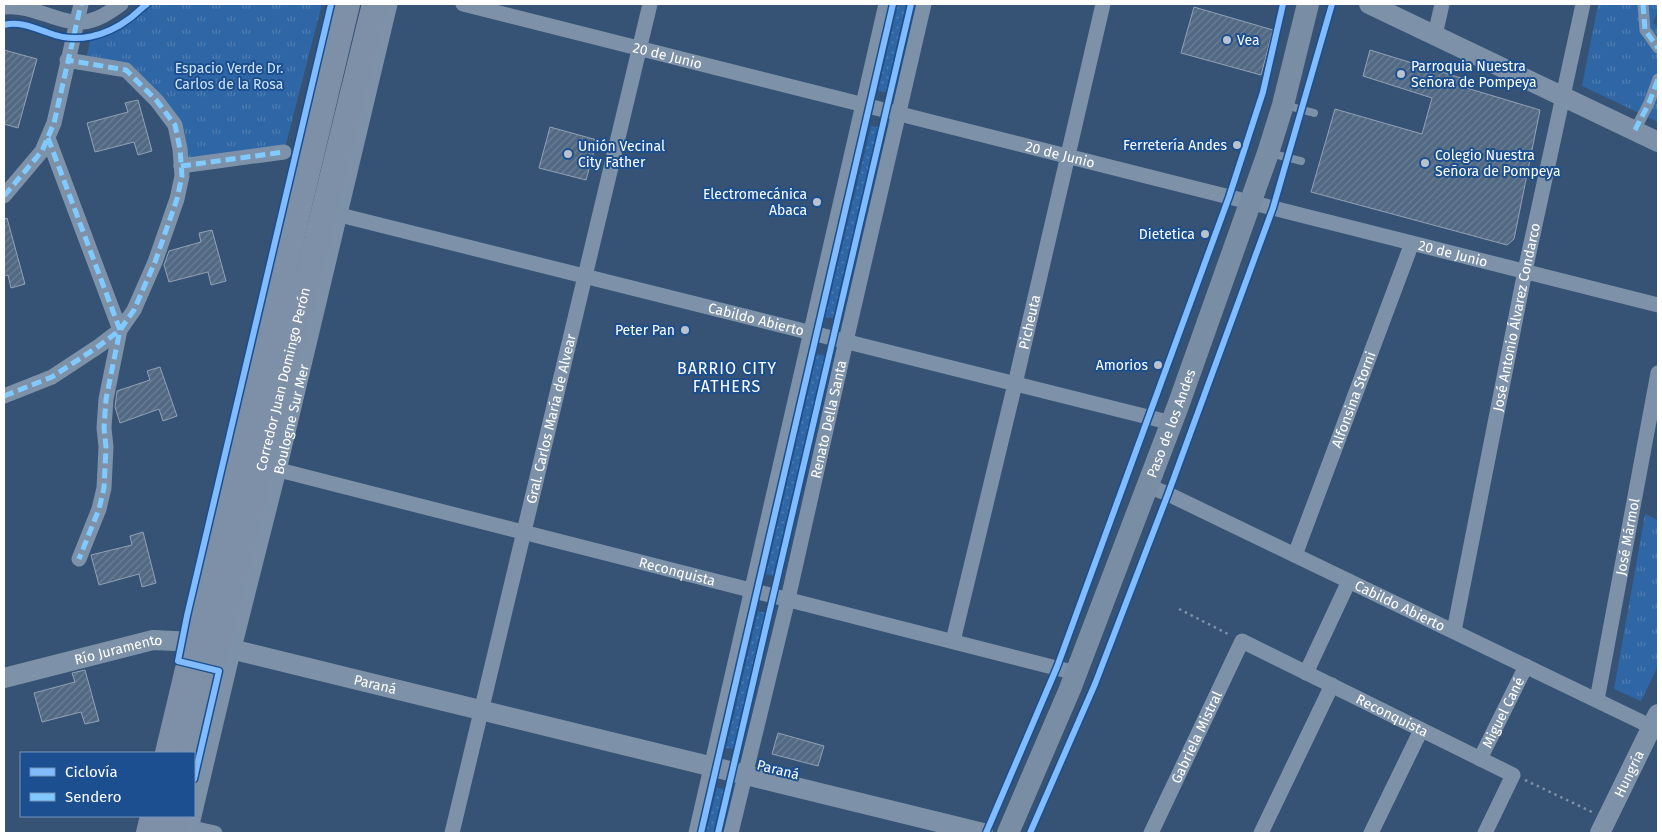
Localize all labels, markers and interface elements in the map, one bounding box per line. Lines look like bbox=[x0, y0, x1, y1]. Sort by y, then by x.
place label: Vea bbox=[1237, 32, 1260, 49]
marker: Vea bbox=[1221, 34, 1233, 46]
street label: 20 de Junio bbox=[631, 39, 704, 72]
place label: Parroquia Nuestra Señora de Pompeya bbox=[1411, 58, 1537, 91]
park label: Espacio Verde Dr. Carlos de la Rosa bbox=[175, 60, 283, 93]
marker: Parroquia Nuestra Señora de Pompeya bbox=[1395, 68, 1407, 80]
place label: Ferretería Andes bbox=[1123, 137, 1227, 154]
place label: Unión Vecinal City Father bbox=[578, 138, 665, 171]
street label: 20 de Junio bbox=[1024, 138, 1097, 171]
marker: Ferretería Andes bbox=[1231, 139, 1243, 151]
place label: Colegio Nuestra Señora de Pompeya bbox=[1435, 147, 1561, 180]
marker: Unión Vecinal City Father bbox=[562, 148, 574, 160]
marker: Colegio Nuestra Señora de Pompeya bbox=[1419, 157, 1431, 169]
place label: Electromecánica Abaca bbox=[703, 186, 807, 219]
marker: Electromecánica Abaca bbox=[811, 196, 823, 208]
street label: José Antonio Álvarez Condarco bbox=[1489, 221, 1544, 413]
place label: Dietetica bbox=[1139, 226, 1195, 243]
marker: Dietetica bbox=[1199, 228, 1211, 240]
street label: 20 de Junio bbox=[1417, 236, 1490, 270]
street label: Corredor Juan Domingo Perón bbox=[252, 286, 314, 473]
street label: Picheuta bbox=[1015, 293, 1044, 351]
street label: Cabildo Abierto bbox=[706, 299, 806, 339]
place label: Peter Pan bbox=[615, 322, 675, 339]
marker: Peter Pan bbox=[679, 324, 691, 336]
street label: Gral. Carlos María de Alvear bbox=[522, 331, 580, 505]
street label: Alfonsina Storni bbox=[1328, 349, 1379, 450]
place label: Amorios bbox=[1096, 357, 1148, 374]
district label: BARRIO CITY FATHERS bbox=[677, 359, 777, 396]
street label: Renato Della Santa bbox=[807, 359, 850, 480]
marker: Amorios bbox=[1152, 359, 1164, 371]
street label: Boulogne Sur Mer bbox=[270, 362, 313, 476]
street label: Paso de los Andes bbox=[1143, 366, 1199, 480]
street label: José Mármol bbox=[1612, 497, 1643, 577]
street label: Reconquista bbox=[637, 554, 717, 589]
street label: Cabildo Abierto bbox=[1352, 577, 1448, 635]
street label: Río Juramento bbox=[73, 631, 163, 668]
street label: Paraná bbox=[352, 671, 398, 698]
street label: Miguel Cané bbox=[1478, 674, 1528, 751]
street label: Gabriela Mistral bbox=[1167, 688, 1226, 786]
street label: Reconquista bbox=[1353, 690, 1431, 740]
street label: Hungría bbox=[1610, 747, 1648, 800]
legend bbox=[20, 752, 195, 817]
street label: Paraná bbox=[755, 757, 801, 783]
text: Ciclovía bbox=[65, 763, 118, 781]
text: Sendero bbox=[65, 788, 121, 806]

